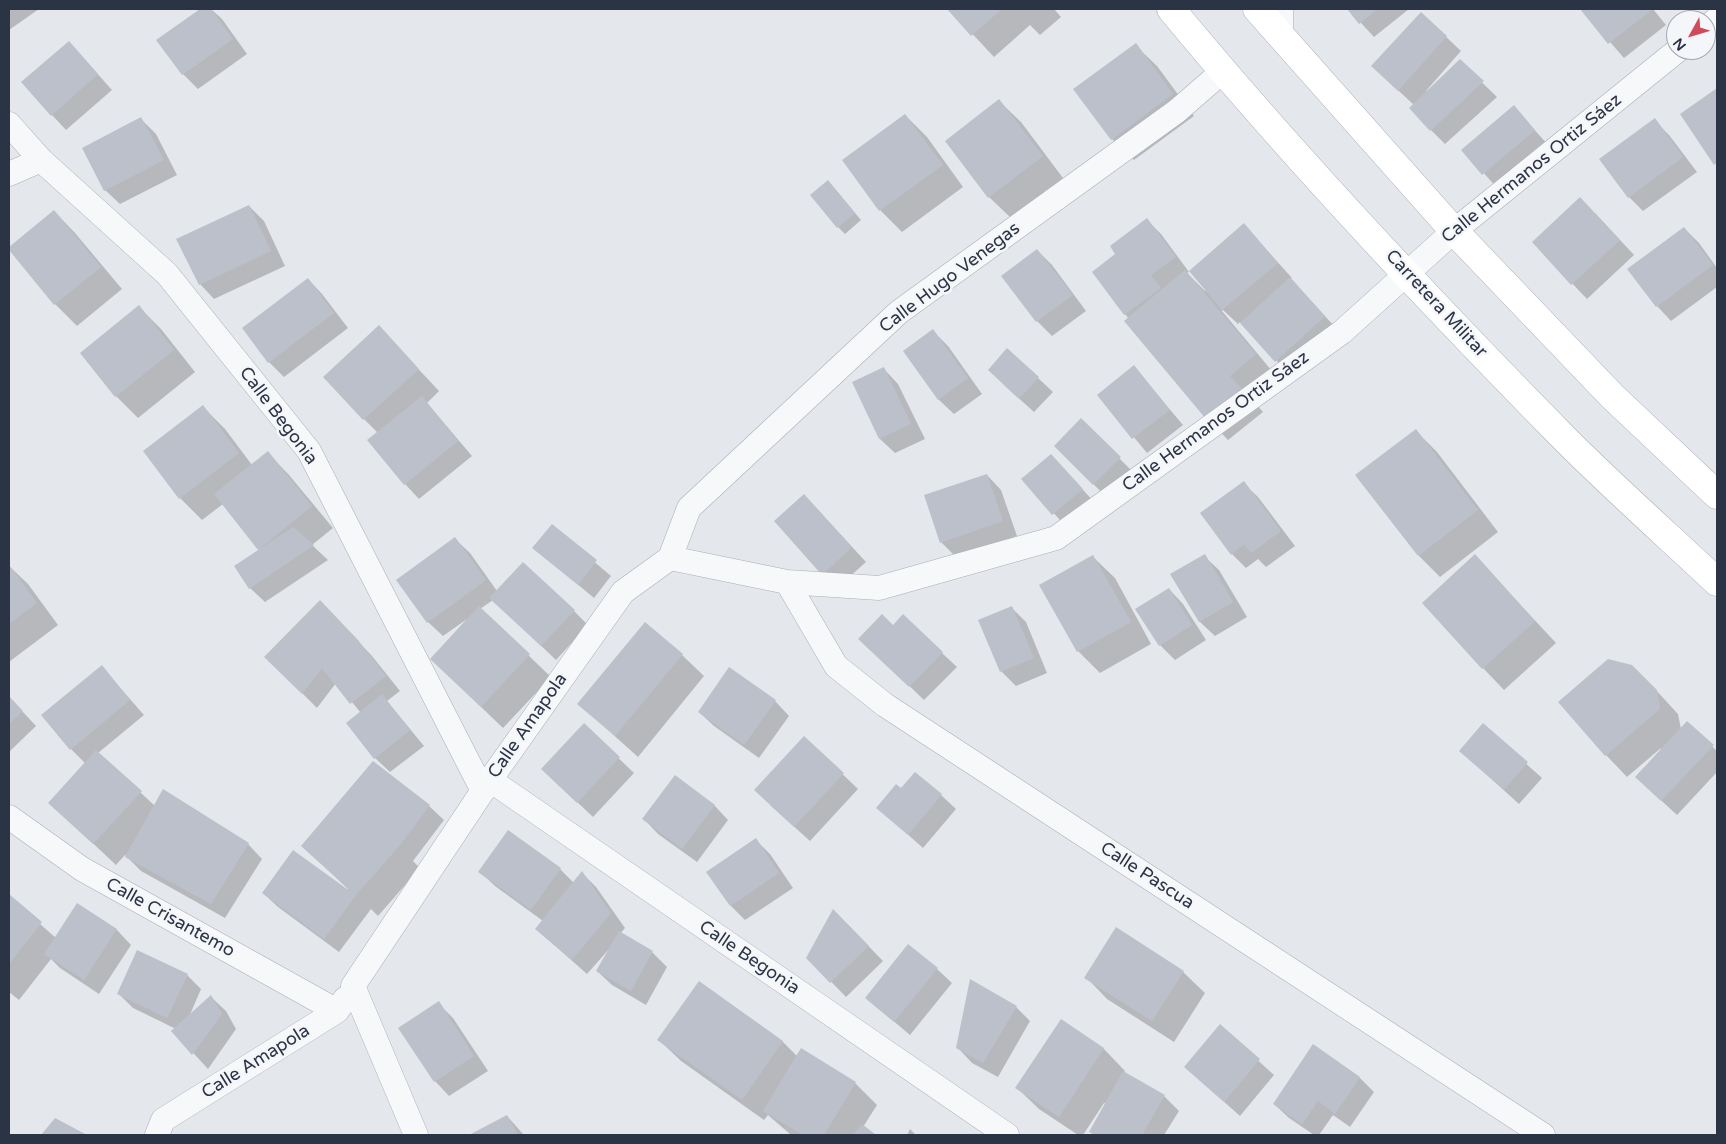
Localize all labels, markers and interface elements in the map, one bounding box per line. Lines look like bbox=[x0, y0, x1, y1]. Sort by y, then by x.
north arrow bbox=[1666, 10, 1716, 60]
text: N bbox=[1670, 34, 1690, 54]
street label: Calle Hermanos Ortiz Sáez bbox=[1438, 90, 1626, 248]
street label: Calle Hugo Venegas bbox=[875, 218, 1025, 338]
street label: Carretera Militar bbox=[1381, 246, 1491, 362]
street label: Calle Hermanos Ortiz Sáez bbox=[1118, 347, 1314, 497]
street label: Calle Begonia bbox=[234, 363, 322, 469]
street label: Calle Amapola bbox=[484, 669, 572, 783]
street label: Calle Pascua bbox=[1096, 838, 1198, 914]
street label: Calle Crisantemo bbox=[102, 874, 238, 962]
street label: Calle Begonia bbox=[695, 916, 803, 1000]
street label: Calle Amapola bbox=[198, 1020, 314, 1104]

